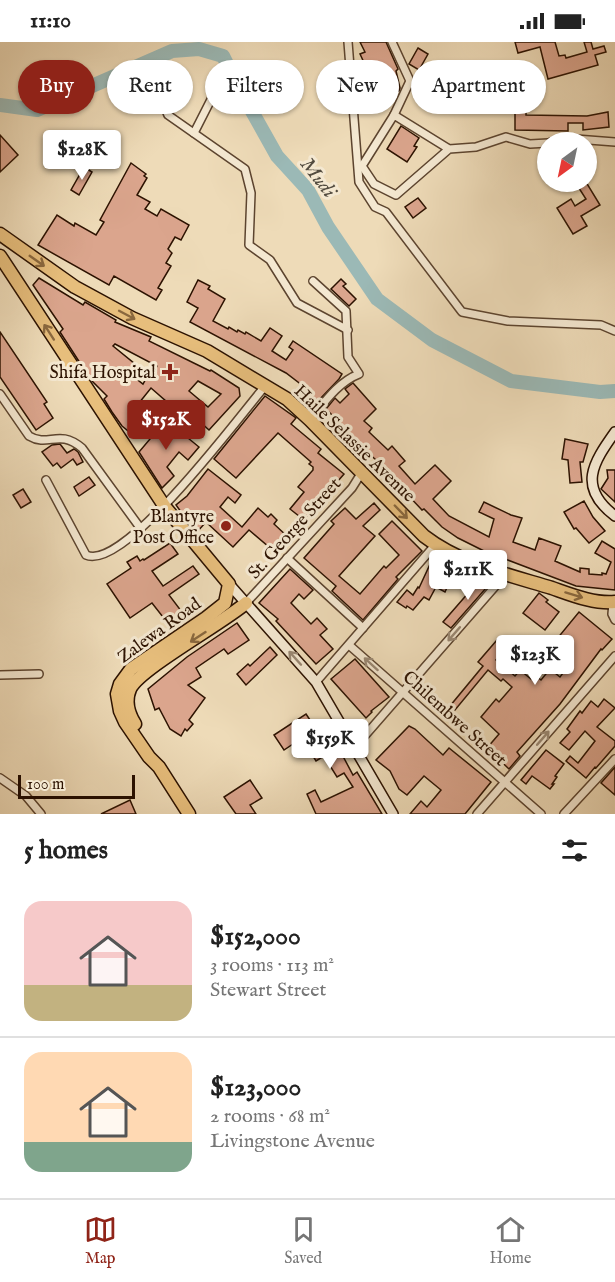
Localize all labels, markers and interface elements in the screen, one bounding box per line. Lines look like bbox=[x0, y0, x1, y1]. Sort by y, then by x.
text: 11:10 bbox=[30, 7, 71, 35]
chip: Buy bbox=[18, 60, 95, 114]
chip: Rent bbox=[107, 60, 193, 114]
chip: Filters bbox=[205, 60, 304, 114]
chip: New bbox=[316, 60, 399, 114]
chip: Apartment bbox=[411, 60, 546, 114]
pin: $128K bbox=[40, 130, 124, 181]
north arrow bbox=[537, 132, 597, 192]
map controls bbox=[537, 132, 597, 192]
text: $128K bbox=[57, 137, 107, 162]
water label: Mudi bbox=[294, 153, 342, 204]
one-way arrow bbox=[28, 255, 45, 267]
one-way arrow bbox=[117, 310, 135, 321]
one-way arrow bbox=[42, 324, 54, 341]
place label: Shifa Hospital bbox=[50, 362, 156, 385]
marker: Shifa Hospital bbox=[161, 363, 179, 381]
street label: Haile Selassie Avenue bbox=[288, 380, 419, 508]
pin: $152K bbox=[124, 400, 208, 451]
text: $152K bbox=[141, 407, 191, 432]
street label: St. George Street bbox=[244, 473, 347, 585]
one-way arrow bbox=[394, 505, 408, 520]
place label: Blantyre Post Office bbox=[133, 506, 214, 550]
marker: Blantyre Post Office bbox=[219, 519, 233, 533]
pin: $211K bbox=[426, 550, 510, 601]
text: $211K bbox=[443, 557, 493, 582]
one-way arrow bbox=[564, 590, 583, 601]
street label: Zalewa Road bbox=[114, 593, 206, 669]
one-way arrow bbox=[447, 626, 461, 641]
one-way arrow bbox=[190, 631, 207, 644]
pin: $123K bbox=[493, 635, 577, 686]
text: $123K bbox=[510, 642, 560, 667]
one-way arrow bbox=[288, 651, 302, 666]
one-way arrow bbox=[364, 657, 379, 671]
street label: Chilembwe Street bbox=[397, 666, 511, 772]
pin: $159K bbox=[288, 719, 372, 770]
text: $159K bbox=[306, 726, 354, 751]
one-way arrow bbox=[536, 731, 550, 746]
scale bar bbox=[18, 772, 135, 800]
text: 100 m bbox=[27, 775, 64, 795]
text: 5 homes bbox=[24, 834, 108, 867]
icon: filters bbox=[558, 834, 591, 867]
text: $152,000 bbox=[210, 920, 301, 953]
icon: home bbox=[72, 925, 144, 997]
text: 3 rooms · 113 m² bbox=[210, 953, 334, 978]
text: Stewart Street bbox=[210, 978, 326, 1003]
text: $123,000 bbox=[210, 1071, 301, 1104]
icon: home bbox=[72, 1076, 144, 1148]
text: 2 rooms · 68 m² bbox=[210, 1104, 330, 1129]
text: Livingstone Avenue bbox=[210, 1129, 375, 1154]
tab: Map bbox=[84, 1213, 117, 1269]
tab: Saved bbox=[284, 1213, 322, 1269]
tab: Home bbox=[490, 1213, 531, 1269]

